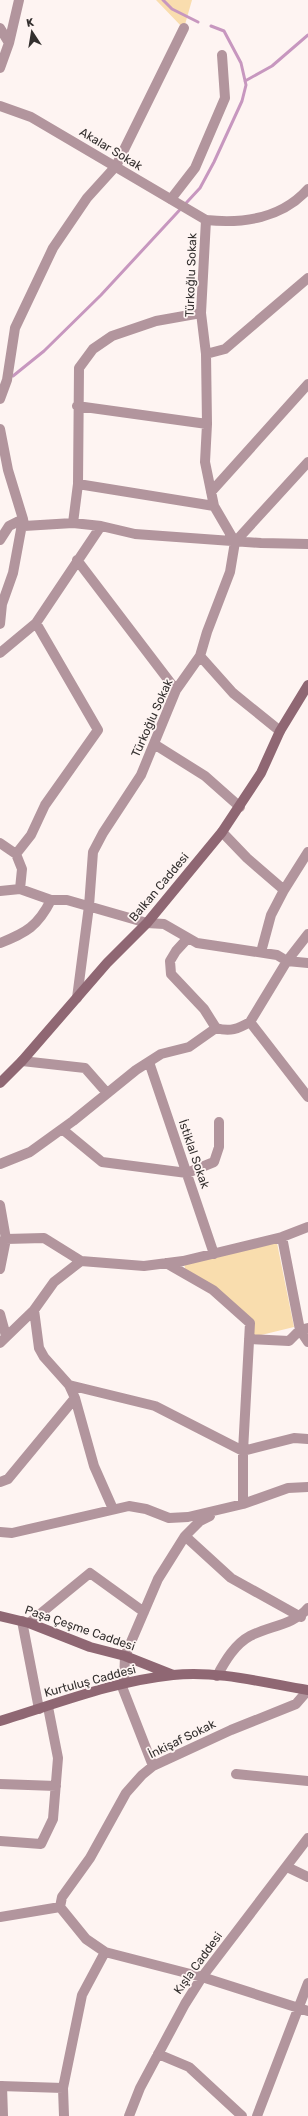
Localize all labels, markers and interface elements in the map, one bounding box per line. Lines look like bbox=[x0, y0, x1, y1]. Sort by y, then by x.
north arrow bbox=[12, 12, 52, 52]
text: K bbox=[25, 15, 36, 30]
street label: Akalar Sokak bbox=[77, 125, 146, 174]
street label: Türkoğlu Sokak bbox=[183, 232, 199, 317]
street label: Türkoğlu Sokak bbox=[129, 676, 176, 759]
street label: Balkan Caddesi bbox=[126, 850, 192, 924]
street label: İstiklal Sokak bbox=[176, 1118, 213, 1191]
street label: Paşa Çeşme Caddesi bbox=[23, 1603, 137, 1653]
street label: Kurtuluş Caddesi bbox=[43, 1662, 138, 1700]
street label: İnkişaf Sokak bbox=[146, 1716, 219, 1761]
street label: Kışla Caddesi bbox=[171, 1929, 225, 1997]

